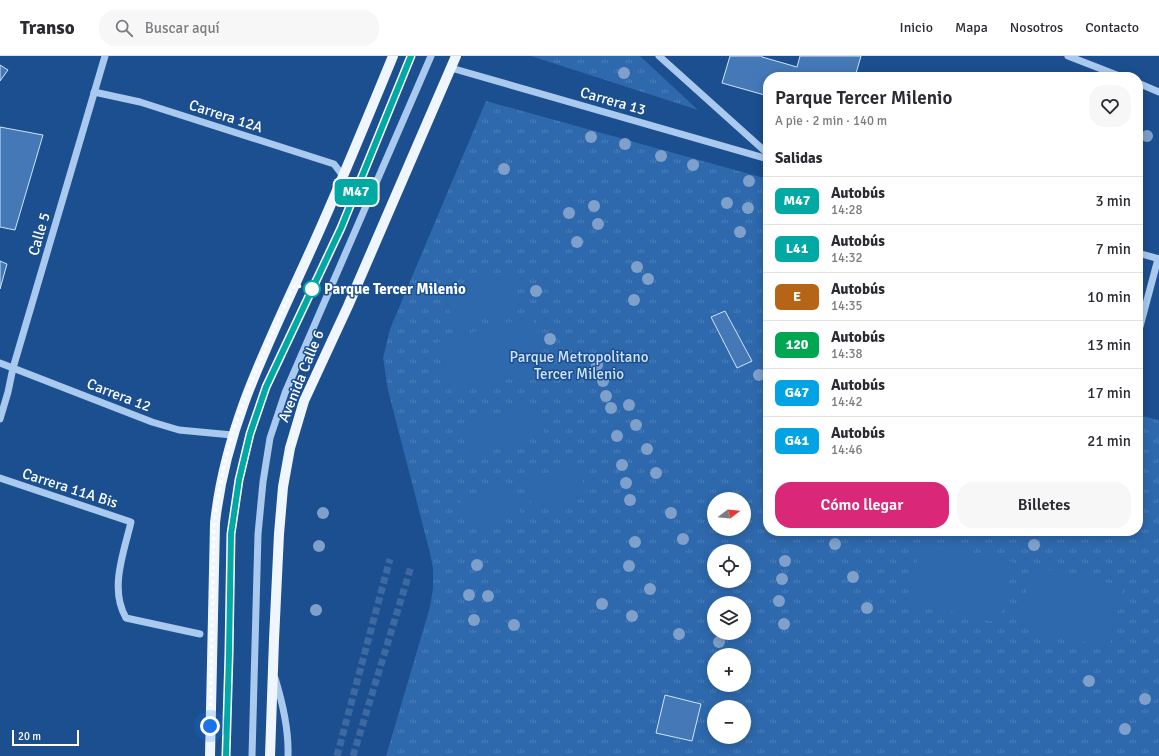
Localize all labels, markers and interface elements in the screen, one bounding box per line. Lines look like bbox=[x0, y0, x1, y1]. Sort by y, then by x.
search box bbox=[99, 10, 379, 46]
text: Transo bbox=[20, 16, 75, 40]
icon: search bbox=[113, 17, 135, 39]
text: Buscar aquí bbox=[145, 19, 220, 37]
text: Inicio bbox=[900, 19, 933, 36]
text: Mapa bbox=[955, 19, 988, 36]
text: Nosotros bbox=[1010, 19, 1063, 36]
text: Contacto bbox=[1085, 19, 1139, 36]
street label: Carrera 13 bbox=[578, 83, 648, 119]
button: heart bbox=[1089, 85, 1131, 127]
text: Parque Tercer Milenio bbox=[775, 86, 952, 110]
street label: Carrera 12A bbox=[187, 96, 265, 136]
text: A pie · 2 min · 140 m bbox=[775, 113, 887, 129]
text: Salidas bbox=[775, 149, 822, 167]
line badge: M47 bbox=[333, 179, 379, 205]
text: M47 bbox=[343, 183, 369, 200]
text: Autobús bbox=[831, 184, 885, 202]
text: M47 bbox=[784, 192, 810, 209]
text: 3 min bbox=[1095, 192, 1131, 210]
text: 14:28 bbox=[831, 202, 863, 218]
street label: Calle 5 bbox=[24, 210, 54, 258]
text: Autobús bbox=[831, 232, 885, 250]
text: L41 bbox=[786, 240, 808, 257]
text: 7 min bbox=[1095, 240, 1131, 258]
text: 14:32 bbox=[831, 250, 863, 266]
marker: Parque Tercer Milenio bbox=[303, 280, 321, 298]
place label: Parque Tercer Milenio bbox=[324, 280, 466, 298]
text: Autobús bbox=[831, 280, 885, 298]
text: E bbox=[793, 288, 801, 305]
text: 10 min bbox=[1087, 288, 1131, 306]
text: 14:35 bbox=[831, 298, 863, 314]
street label: Avenida Calle 6 bbox=[274, 327, 328, 425]
text: Autobús bbox=[831, 328, 885, 346]
text: 120 bbox=[786, 336, 808, 353]
text: 13 min bbox=[1087, 336, 1131, 354]
text: 14:38 bbox=[831, 346, 863, 362]
park label: Parque Metropolitano Tercer Milenio bbox=[510, 348, 649, 383]
street label: Carrera 12 bbox=[84, 375, 154, 415]
text: Autobús bbox=[831, 376, 885, 394]
text: G47 bbox=[785, 384, 809, 401]
text: 17 min bbox=[1087, 384, 1131, 402]
text: 14:42 bbox=[831, 394, 863, 410]
text: Autobús bbox=[831, 424, 885, 442]
text: G41 bbox=[785, 432, 809, 449]
text: 21 min bbox=[1087, 432, 1131, 450]
text: 14:46 bbox=[831, 442, 863, 458]
street label: Carrera 11A Bis bbox=[20, 464, 121, 512]
button: Cómo llegar bbox=[775, 482, 949, 528]
button: Billetes bbox=[957, 482, 1131, 528]
north arrow bbox=[707, 492, 751, 536]
map controls bbox=[707, 492, 751, 744]
button: locate bbox=[707, 544, 751, 588]
button: layers bbox=[707, 596, 751, 640]
button: + bbox=[707, 648, 751, 692]
button: − bbox=[707, 700, 751, 744]
your location bbox=[200, 716, 220, 736]
scale bar bbox=[12, 728, 79, 747]
text: 20 m bbox=[18, 730, 41, 743]

